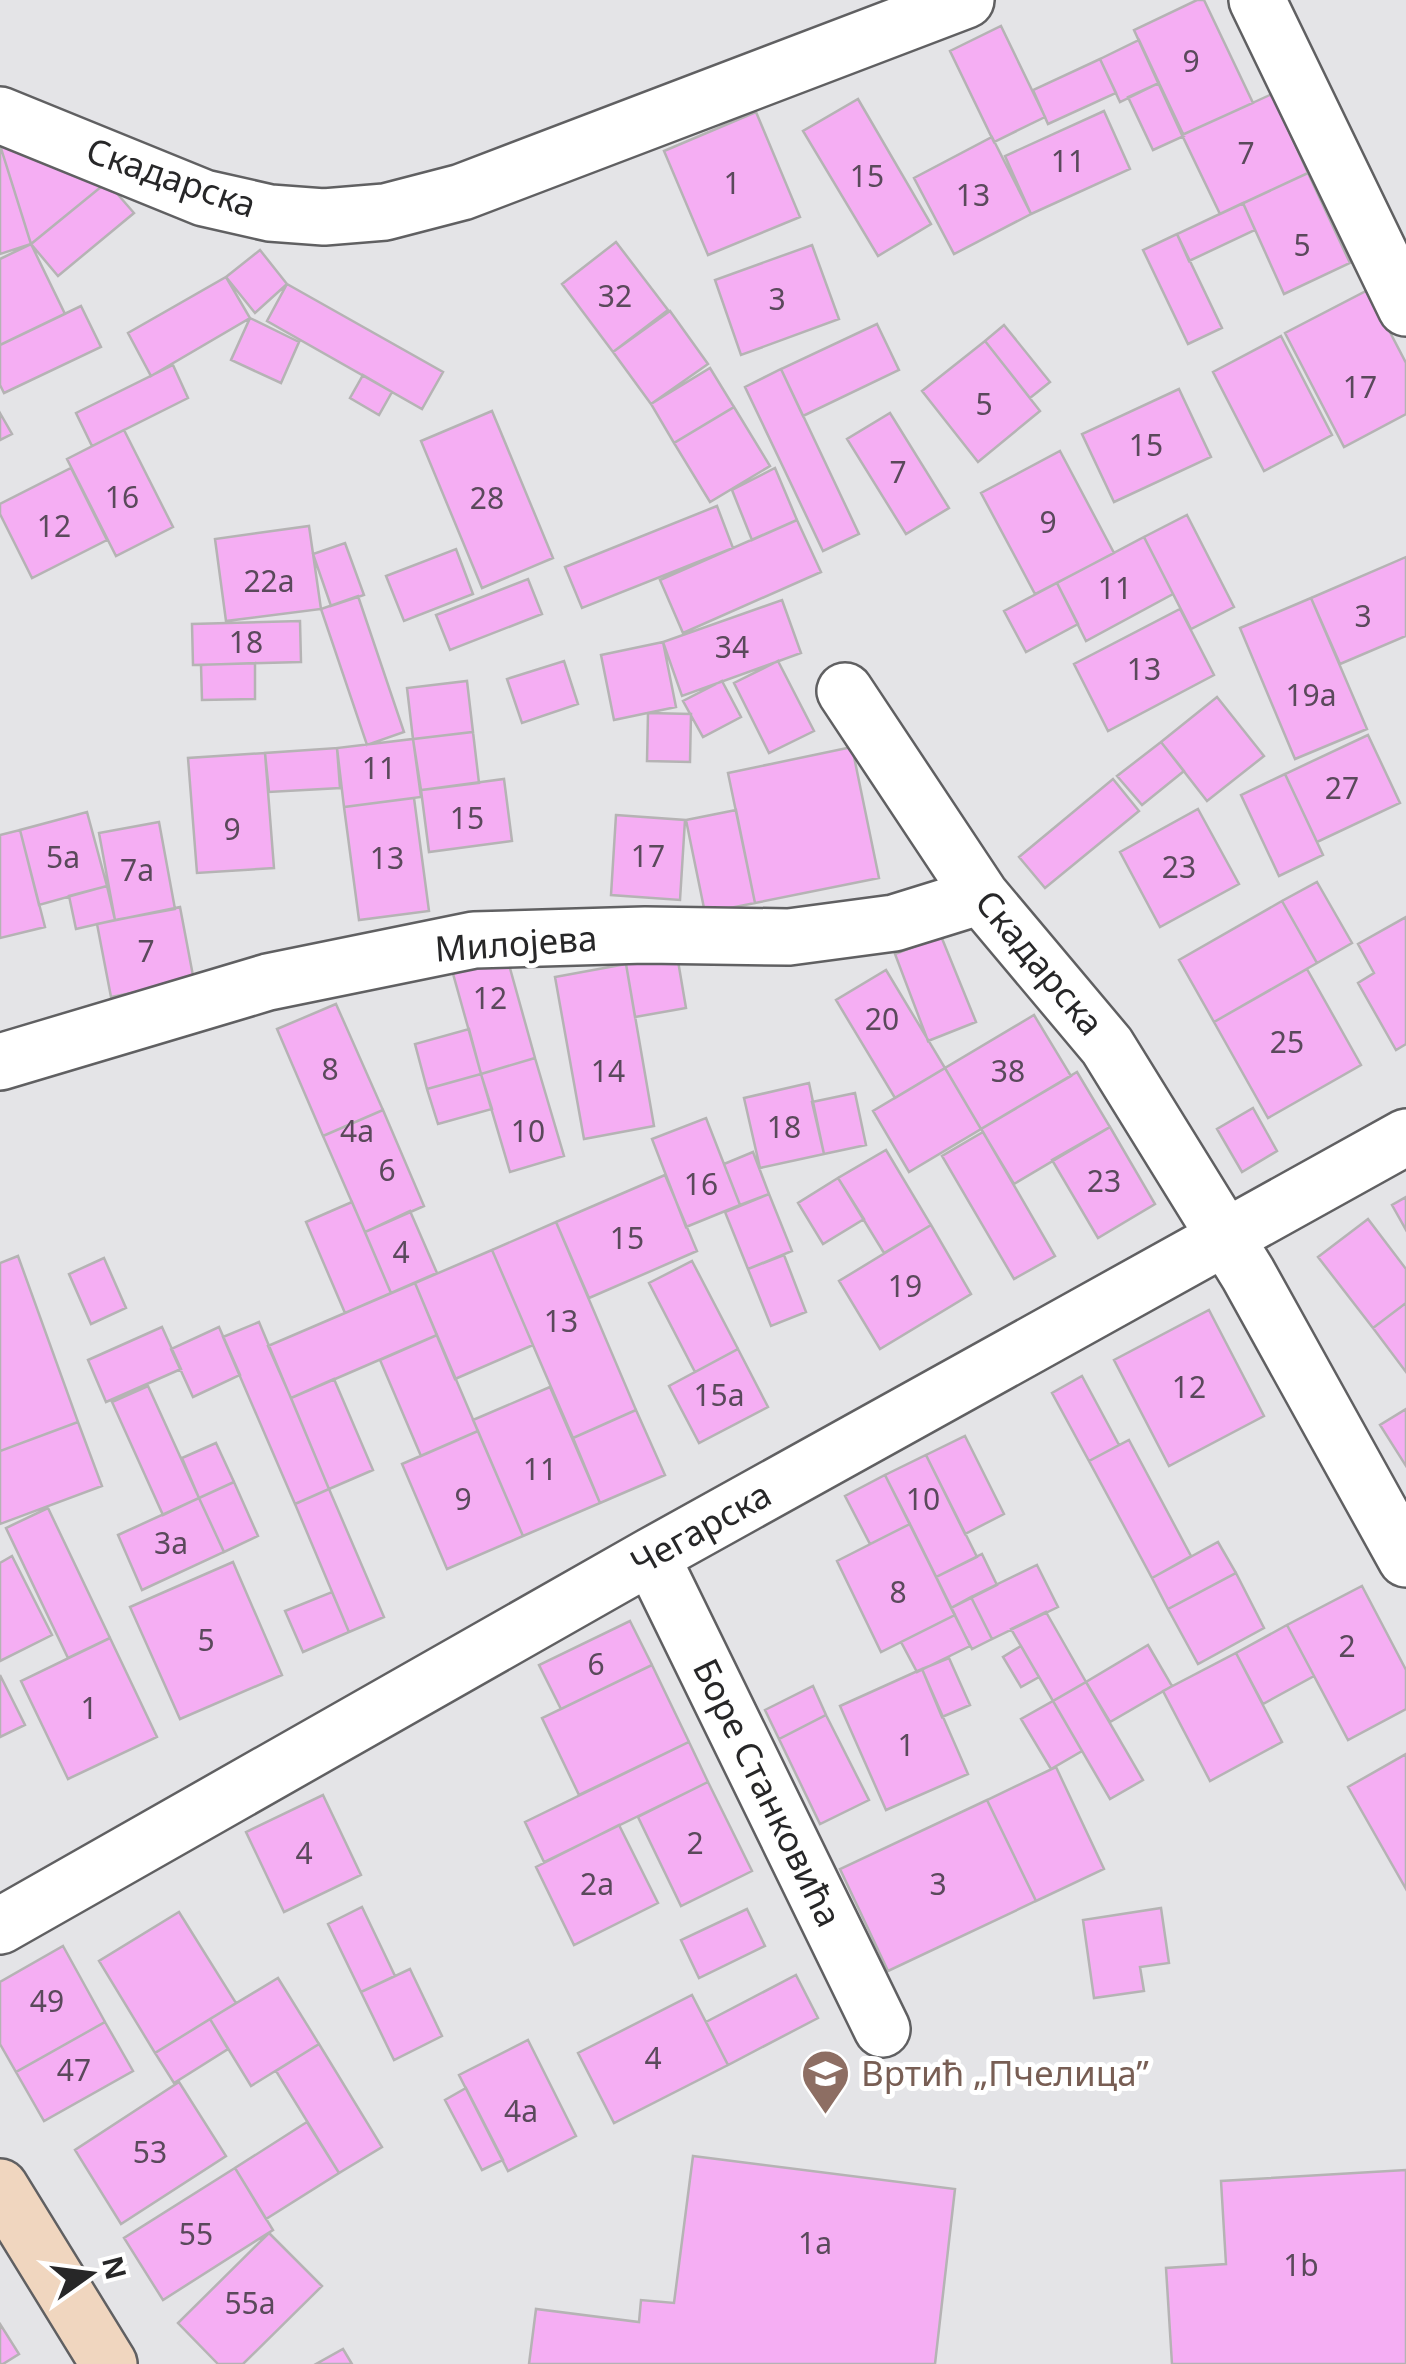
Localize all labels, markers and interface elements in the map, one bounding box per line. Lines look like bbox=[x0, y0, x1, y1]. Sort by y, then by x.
house number: 9 bbox=[1182, 40, 1200, 81]
street label: Скадарска bbox=[80, 126, 263, 228]
house number: 7 bbox=[1237, 132, 1255, 173]
house number: 11 bbox=[1051, 140, 1085, 181]
house number: 15 bbox=[850, 155, 884, 196]
house number: 1 bbox=[723, 162, 741, 203]
house number: 13 bbox=[956, 174, 990, 215]
house number: 5 bbox=[1293, 224, 1311, 265]
house number: 32 bbox=[598, 275, 632, 316]
house number: 3 bbox=[768, 278, 786, 319]
house number: 17 bbox=[1343, 366, 1377, 407]
house number: 5 bbox=[975, 383, 993, 424]
house number: 15 bbox=[1129, 424, 1163, 465]
house number: 7 bbox=[889, 451, 907, 492]
house number: 16 bbox=[105, 476, 139, 517]
house number: 28 bbox=[470, 477, 504, 518]
house number: 9 bbox=[1039, 501, 1057, 542]
house number: 12 bbox=[37, 505, 71, 546]
house number: 22a bbox=[243, 560, 295, 601]
house number: 11 bbox=[1098, 567, 1132, 608]
house number: 3 bbox=[1354, 595, 1372, 636]
house number: 18 bbox=[229, 621, 263, 662]
house number: 34 bbox=[715, 626, 749, 667]
house number: 13 bbox=[1127, 648, 1161, 689]
house number: 19a bbox=[1285, 674, 1337, 715]
house number: 11 bbox=[362, 747, 396, 788]
house number: 27 bbox=[1325, 767, 1359, 808]
house number: 15 bbox=[450, 797, 484, 838]
house number: 9 bbox=[223, 808, 241, 849]
house number: 17 bbox=[631, 835, 665, 876]
house number: 5a bbox=[46, 836, 80, 877]
house number: 13 bbox=[370, 837, 404, 878]
house number: 23 bbox=[1162, 846, 1196, 887]
house number: 7a bbox=[120, 849, 154, 890]
street label: Скадарска bbox=[965, 879, 1115, 1045]
street label: Милојева bbox=[433, 913, 599, 972]
house number: 7 bbox=[137, 930, 155, 971]
house number: 12 bbox=[473, 977, 507, 1018]
house number: 20 bbox=[865, 998, 899, 1039]
house number: 25 bbox=[1270, 1021, 1304, 1062]
house number: 8 bbox=[321, 1048, 339, 1089]
house number: 14 bbox=[591, 1050, 625, 1091]
house number: 38 bbox=[991, 1050, 1025, 1091]
house number: 18 bbox=[767, 1106, 801, 1147]
house number: 4a bbox=[340, 1110, 374, 1151]
house number: 10 bbox=[511, 1110, 545, 1151]
house number: 6 bbox=[378, 1149, 396, 1190]
house number: 23 bbox=[1087, 1160, 1121, 1201]
house number: 16 bbox=[684, 1163, 718, 1204]
house number: 15 bbox=[610, 1217, 644, 1258]
house number: 4 bbox=[392, 1231, 410, 1272]
house number: 19 bbox=[888, 1265, 922, 1306]
house number: 13 bbox=[544, 1300, 578, 1341]
house number: 12 bbox=[1172, 1366, 1206, 1407]
house number: 15a bbox=[693, 1374, 745, 1415]
house number: 11 bbox=[523, 1448, 557, 1489]
street label: Чегарска bbox=[622, 1470, 779, 1585]
house number: 9 bbox=[454, 1478, 472, 1519]
house number: 10 bbox=[906, 1478, 940, 1519]
house number: 3a bbox=[154, 1522, 188, 1563]
house number: 8 bbox=[889, 1571, 907, 1612]
house number: 5 bbox=[197, 1619, 215, 1660]
house number: 2 bbox=[1338, 1625, 1356, 1666]
house number: 6 bbox=[587, 1643, 605, 1684]
street label: Боре Станковића bbox=[683, 1650, 854, 1934]
house number: 1 bbox=[80, 1687, 98, 1728]
house number: 1 bbox=[897, 1724, 915, 1765]
house number: 2 bbox=[686, 1822, 704, 1863]
house number: 4 bbox=[295, 1832, 313, 1873]
house number: 2a bbox=[580, 1863, 614, 1904]
house number: 3 bbox=[929, 1863, 947, 1904]
house number: 49 bbox=[30, 1980, 64, 2021]
house number: 4 bbox=[644, 2037, 662, 2078]
school or university icon: Вртић „Пчелица” bbox=[800, 2048, 852, 2116]
house number: 47 bbox=[57, 2049, 91, 2090]
place label: Вртић „Пчелица” bbox=[861, 2049, 1149, 2096]
house number: 4a bbox=[504, 2090, 538, 2131]
house number: 53 bbox=[133, 2131, 167, 2172]
house number: 55 bbox=[179, 2213, 213, 2254]
house number: 1a bbox=[798, 2222, 832, 2263]
north arrow bbox=[40, 2224, 140, 2324]
house number: 1b bbox=[1283, 2244, 1319, 2285]
text: N bbox=[94, 2252, 136, 2283]
house number: 55a bbox=[224, 2282, 276, 2323]

